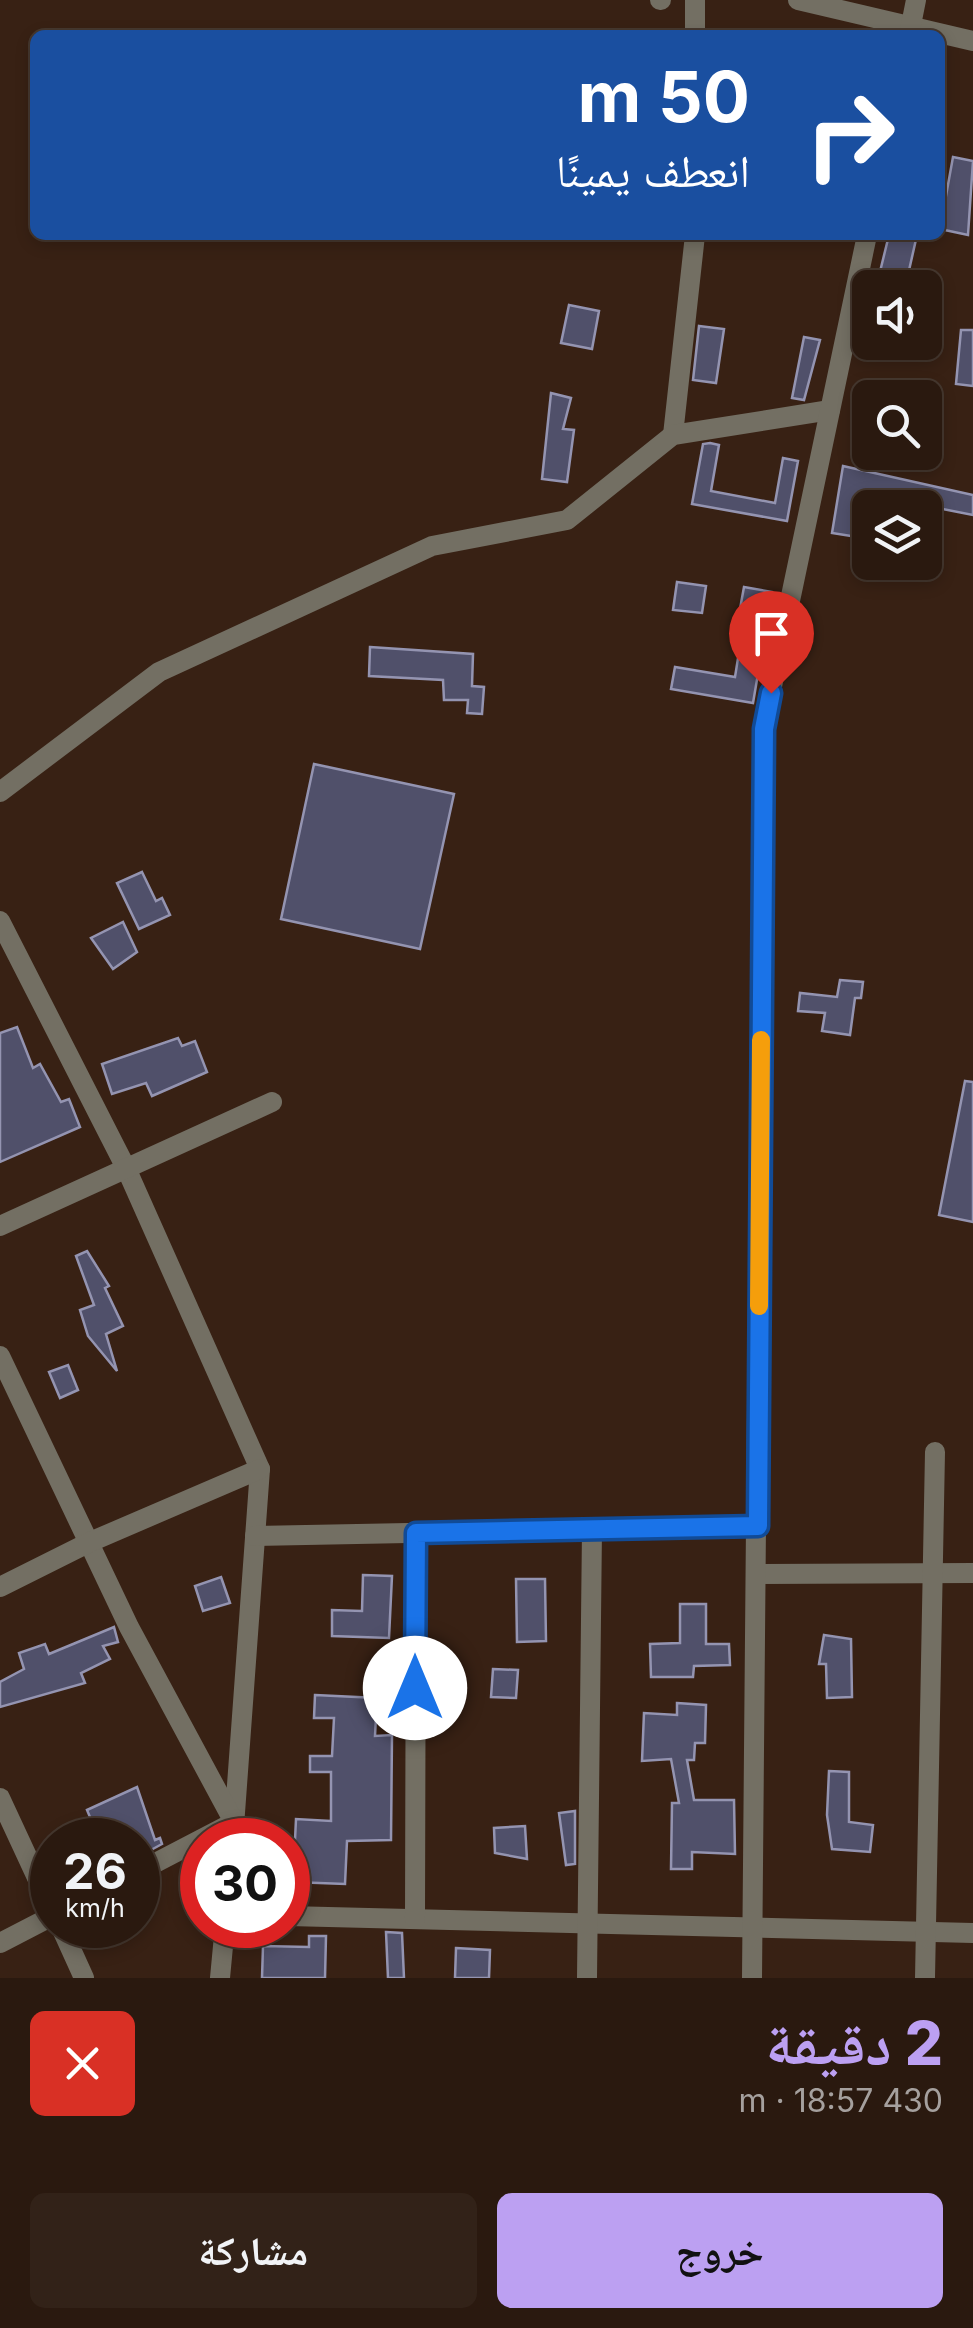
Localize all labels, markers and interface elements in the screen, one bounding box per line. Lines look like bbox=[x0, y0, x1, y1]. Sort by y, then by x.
text: 50 m bbox=[578, 54, 750, 139]
icon: right bbox=[785, 70, 915, 200]
text: انعطف يمينًا bbox=[556, 143, 750, 198]
map controls bbox=[852, 270, 942, 580]
button: sound bbox=[852, 270, 942, 360]
button: search bbox=[852, 380, 942, 470]
button: layers bbox=[852, 490, 942, 580]
pin bbox=[729, 591, 814, 694]
icon: arrive bbox=[744, 606, 799, 661]
position arrow bbox=[363, 1636, 467, 1740]
speed limit sign: 30 bbox=[180, 1818, 310, 1948]
text: 26 bbox=[63, 1841, 127, 1901]
text: km/h bbox=[65, 1893, 125, 1923]
text: 2 دقيقة bbox=[766, 2007, 943, 2079]
button: close bbox=[30, 2011, 135, 2116]
text: 430 m · 18:57 bbox=[739, 2081, 943, 2120]
button: مشاركة bbox=[30, 2193, 477, 2308]
button: خروج bbox=[497, 2193, 943, 2308]

